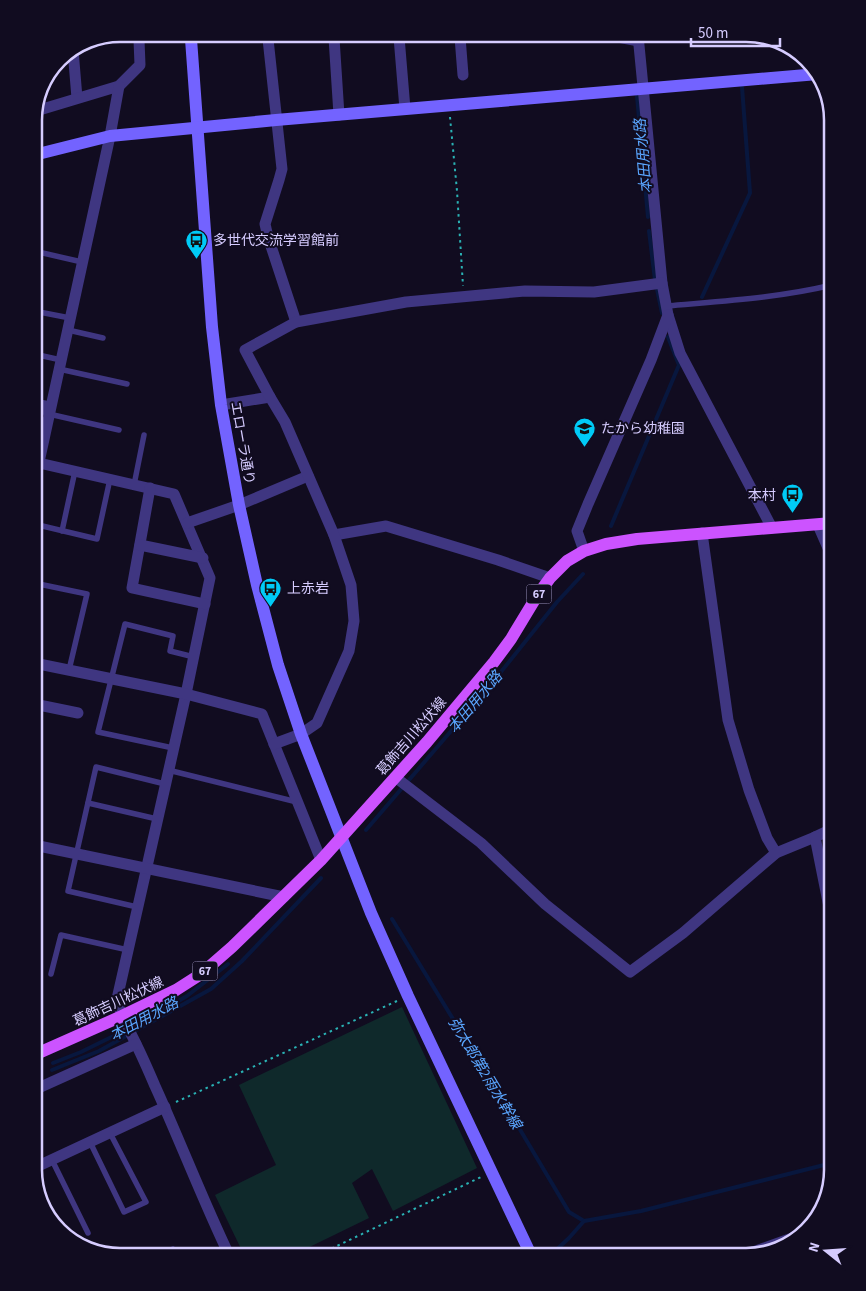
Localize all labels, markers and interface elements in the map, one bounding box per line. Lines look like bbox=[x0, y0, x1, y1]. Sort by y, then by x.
scale bar bbox=[691, 15, 780, 47]
text: 50 m bbox=[698, 23, 728, 44]
water label: 本田用水路 bbox=[630, 116, 657, 194]
bus stop icon: 多世代交流学習館前 bbox=[185, 228, 209, 259]
place label: 多世代交流学習館前 bbox=[213, 231, 339, 251]
street label: エローラ通り bbox=[225, 400, 259, 486]
school or university icon: たから幼稚園 bbox=[573, 416, 597, 447]
place label: たから幼稚園 bbox=[601, 419, 685, 439]
bus stop icon: 本村 bbox=[780, 483, 804, 514]
place label: 本村 bbox=[748, 486, 776, 506]
bus stop icon: 上赤岩 bbox=[259, 576, 283, 607]
place label: 上赤岩 bbox=[287, 579, 329, 599]
road number: 67 bbox=[526, 584, 552, 604]
water label: 本田用水路 bbox=[443, 665, 509, 738]
street label: 葛飾吉川松伏線 bbox=[372, 693, 451, 780]
road number: 67 bbox=[192, 961, 218, 980]
street label: 葛飾吉川松伏線 bbox=[70, 972, 167, 1032]
water label: 本田用水路 bbox=[106, 992, 184, 1046]
water label: 弥太郎第2雨水幹線 bbox=[443, 1013, 527, 1135]
north arrow bbox=[801, 1226, 851, 1276]
text: N bbox=[804, 1240, 825, 1255]

